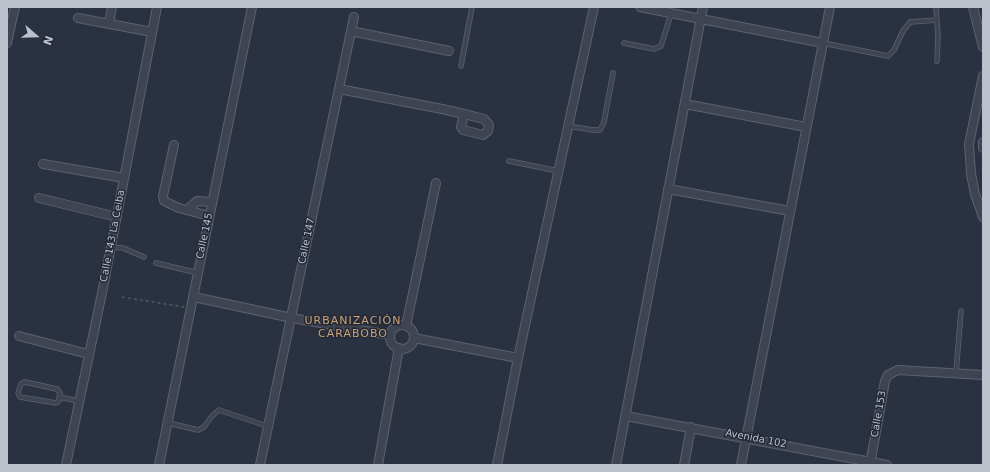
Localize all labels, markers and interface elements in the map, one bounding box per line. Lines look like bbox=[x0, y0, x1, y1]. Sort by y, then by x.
north arrow bbox=[16, 16, 56, 56]
text: N bbox=[40, 34, 55, 47]
street label: Calle 143 La Ceiba bbox=[98, 189, 128, 283]
street label: Calle 145 bbox=[194, 212, 216, 260]
street label: Calle 147 bbox=[296, 217, 318, 265]
district label: URBANIZACIÓN CARABOBO bbox=[305, 314, 401, 340]
street label: Calle 153 bbox=[869, 390, 889, 438]
street label: Avenida 102 bbox=[724, 427, 788, 451]

